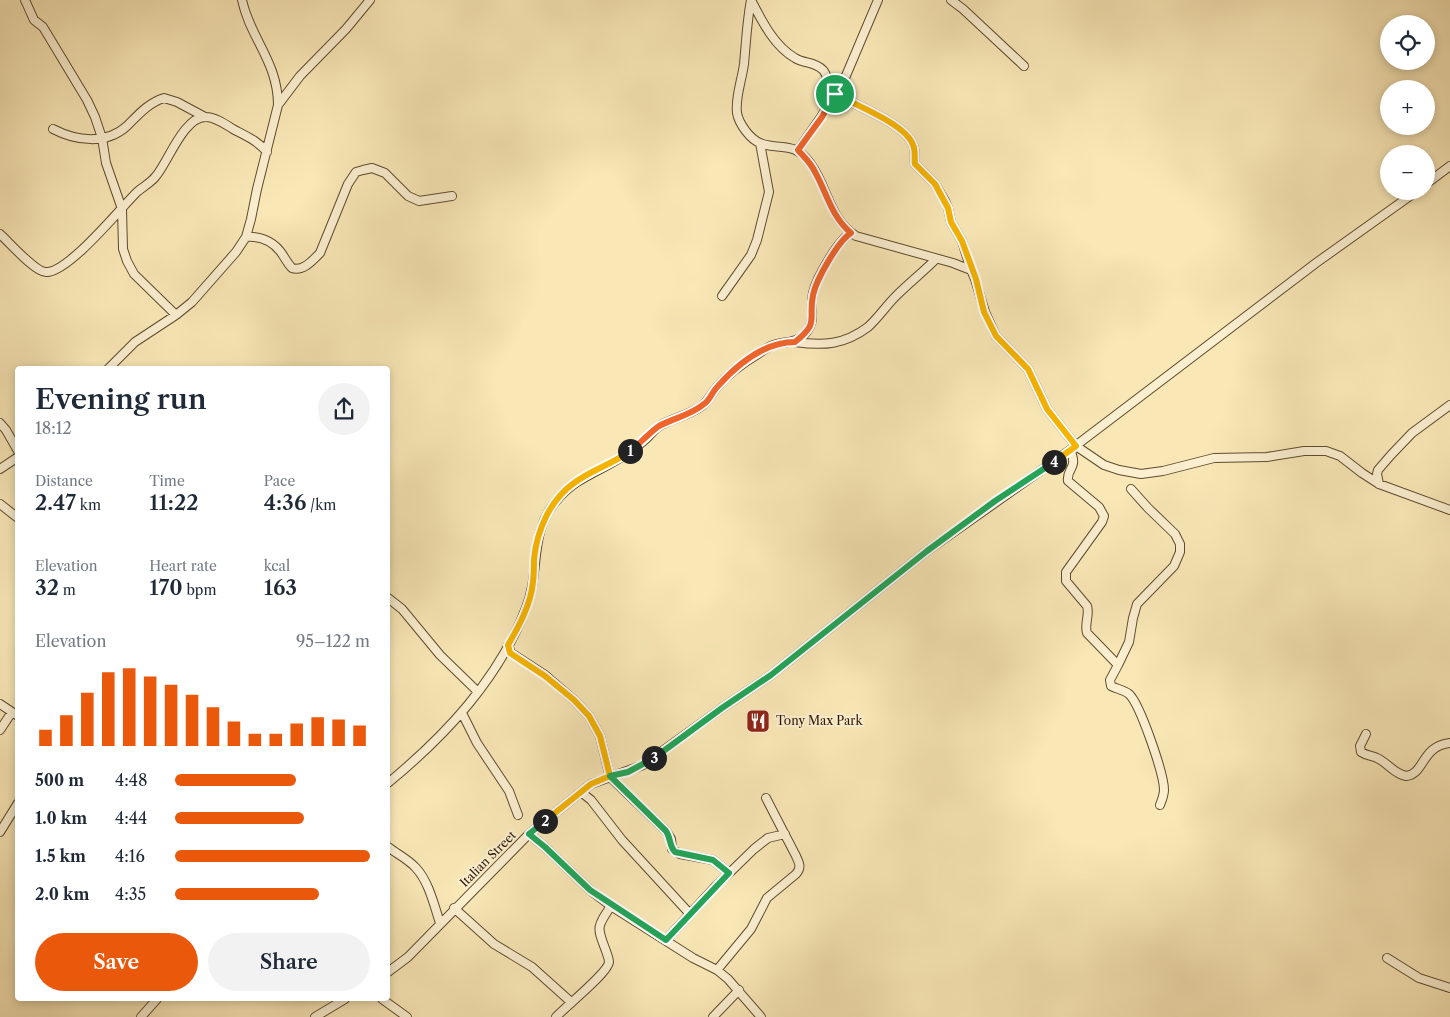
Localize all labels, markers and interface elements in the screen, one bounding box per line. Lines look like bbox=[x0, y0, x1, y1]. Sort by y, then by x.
map controls bbox=[1380, 15, 1435, 200]
button: locate bbox=[1380, 15, 1435, 70]
pin bbox=[814, 73, 856, 115]
icon: arrive bbox=[821, 80, 849, 108]
button: + bbox=[1380, 80, 1435, 135]
button: − bbox=[1380, 145, 1435, 200]
text: Evening run bbox=[35, 382, 207, 416]
button: share bbox=[318, 383, 370, 435]
text: 18:12 bbox=[35, 418, 72, 438]
pin: 1 bbox=[618, 438, 642, 464]
text: 1 bbox=[627, 442, 634, 460]
pin: 4 bbox=[1042, 450, 1066, 474]
text: 4 bbox=[1050, 453, 1059, 471]
text: Distance bbox=[35, 472, 93, 490]
text: Time bbox=[149, 472, 185, 490]
text: Pace bbox=[264, 472, 295, 490]
text: 2.47 bbox=[35, 490, 76, 515]
text: 11:22 bbox=[149, 490, 199, 515]
text: 4:36 bbox=[264, 490, 306, 515]
text: km bbox=[76, 496, 101, 514]
text: /km bbox=[306, 496, 336, 514]
text: Elevation bbox=[35, 557, 98, 575]
text: Heart rate bbox=[149, 557, 217, 575]
text: kcal bbox=[264, 557, 290, 575]
text: 32 bbox=[35, 575, 59, 600]
text: 170 bbox=[149, 575, 183, 600]
text: 163 bbox=[264, 575, 297, 600]
text: m bbox=[59, 581, 76, 599]
text: bpm bbox=[183, 581, 217, 599]
text: Elevation bbox=[35, 631, 106, 651]
text: 95–122 m bbox=[296, 631, 370, 651]
restaurant icon: Tony Max Park bbox=[745, 708, 771, 734]
place label: Tony Max Park bbox=[776, 713, 863, 728]
pin: 3 bbox=[642, 746, 666, 770]
text: 3 bbox=[651, 749, 658, 767]
text: 500 m bbox=[35, 770, 84, 790]
text: 4:48 bbox=[115, 770, 147, 790]
text: 1.0 km bbox=[35, 808, 87, 828]
text: 4:44 bbox=[115, 808, 147, 828]
pin: 2 bbox=[532, 808, 558, 834]
text: 2 bbox=[541, 812, 550, 830]
street label: Italian Street bbox=[456, 827, 519, 890]
text: 1.5 km bbox=[35, 846, 86, 866]
text: 4:16 bbox=[115, 846, 145, 866]
text: 2.0 km bbox=[35, 884, 89, 904]
text: 4:35 bbox=[115, 884, 146, 904]
button: Save bbox=[35, 933, 198, 991]
button: Share bbox=[208, 933, 370, 991]

